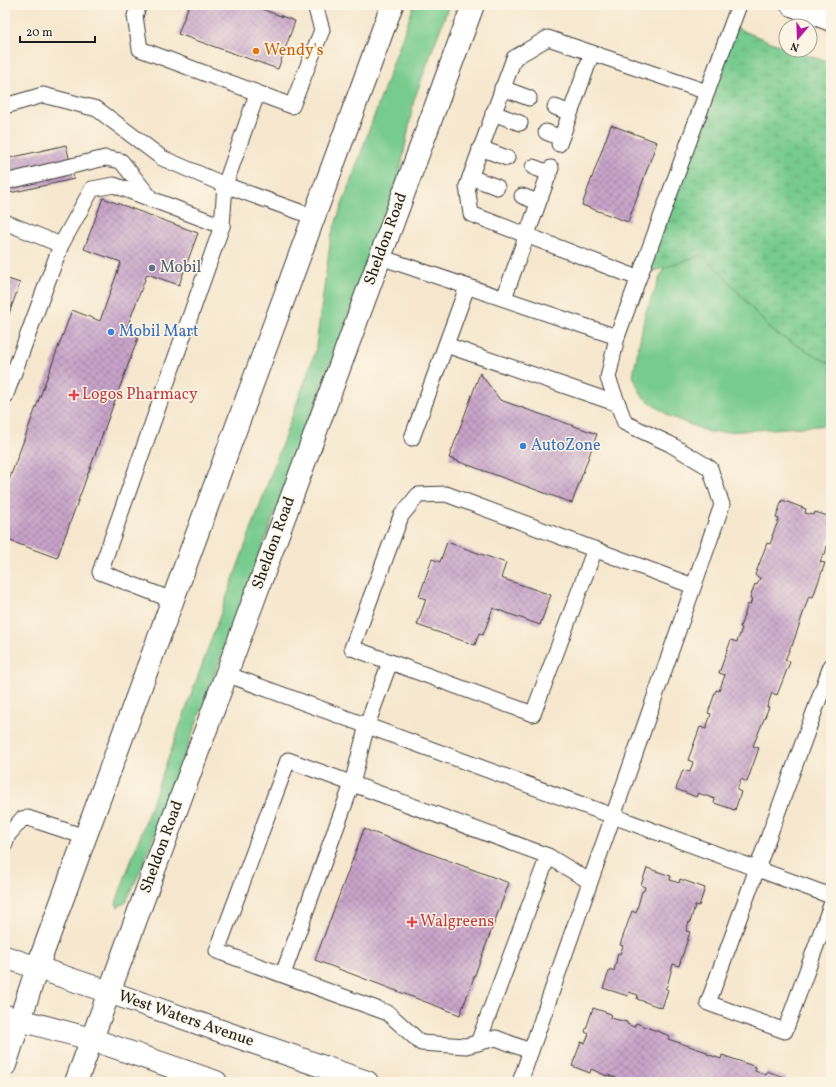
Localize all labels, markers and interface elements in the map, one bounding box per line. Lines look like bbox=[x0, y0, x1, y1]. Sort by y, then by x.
scale bar bbox=[20, 18, 95, 44]
north arrow bbox=[778, 18, 818, 58]
text: 20 m bbox=[26, 25, 53, 41]
text: N bbox=[789, 38, 801, 54]
place label: Wendy's bbox=[264, 40, 324, 62]
marker: Wendy's bbox=[251, 46, 261, 56]
street label: Sheldon Road bbox=[359, 190, 413, 288]
place label: Mobil bbox=[160, 257, 201, 279]
marker: Mobil bbox=[147, 263, 157, 273]
place label: Mobil Mart bbox=[119, 321, 199, 343]
marker: Mobil Mart bbox=[106, 327, 116, 337]
place label: Logos Pharmacy bbox=[82, 384, 198, 406]
marker: Logos Pharmacy bbox=[69, 390, 79, 400]
place label: AutoZone bbox=[531, 435, 601, 457]
marker: AutoZone bbox=[518, 441, 528, 451]
street label: Sheldon Road bbox=[247, 494, 301, 592]
street label: Sheldon Road bbox=[135, 798, 189, 896]
place label: Walgreens bbox=[420, 911, 494, 933]
marker: Walgreens bbox=[407, 917, 417, 927]
street label: West Waters Avenue bbox=[115, 985, 257, 1053]

